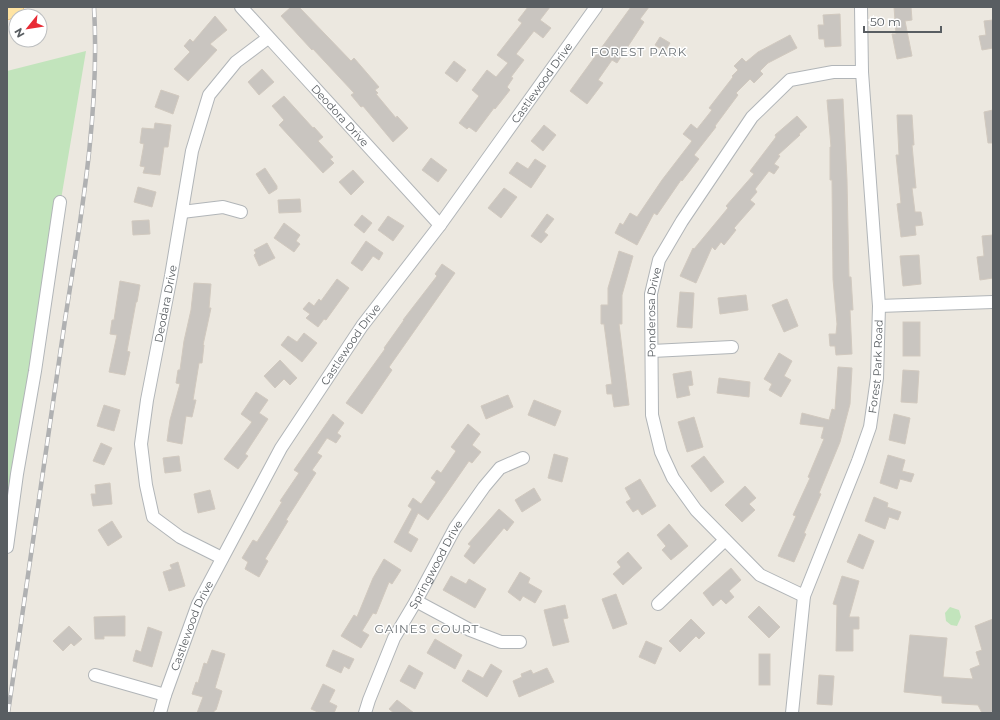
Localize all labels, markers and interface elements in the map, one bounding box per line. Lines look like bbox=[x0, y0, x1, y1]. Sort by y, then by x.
north arrow bbox=[8, 8, 48, 48]
scale bar bbox=[864, 8, 941, 34]
text: 50 m bbox=[870, 14, 901, 29]
text: N bbox=[11, 26, 28, 40]
street label: Castlewood Drive bbox=[508, 39, 576, 126]
district label: FOREST PARK bbox=[591, 44, 687, 59]
street label: Deodora Drive bbox=[308, 82, 372, 150]
street label: Deodara Drive bbox=[151, 264, 180, 344]
street label: Ponderosa Drive bbox=[644, 265, 664, 358]
street label: Castlewood Drive bbox=[318, 301, 384, 388]
street label: Forest Park Road bbox=[865, 319, 886, 414]
street label: Springwood Drive bbox=[406, 517, 466, 611]
street label: Castlewood Drive bbox=[167, 578, 216, 673]
district label: GAINES COURT bbox=[375, 621, 479, 636]

